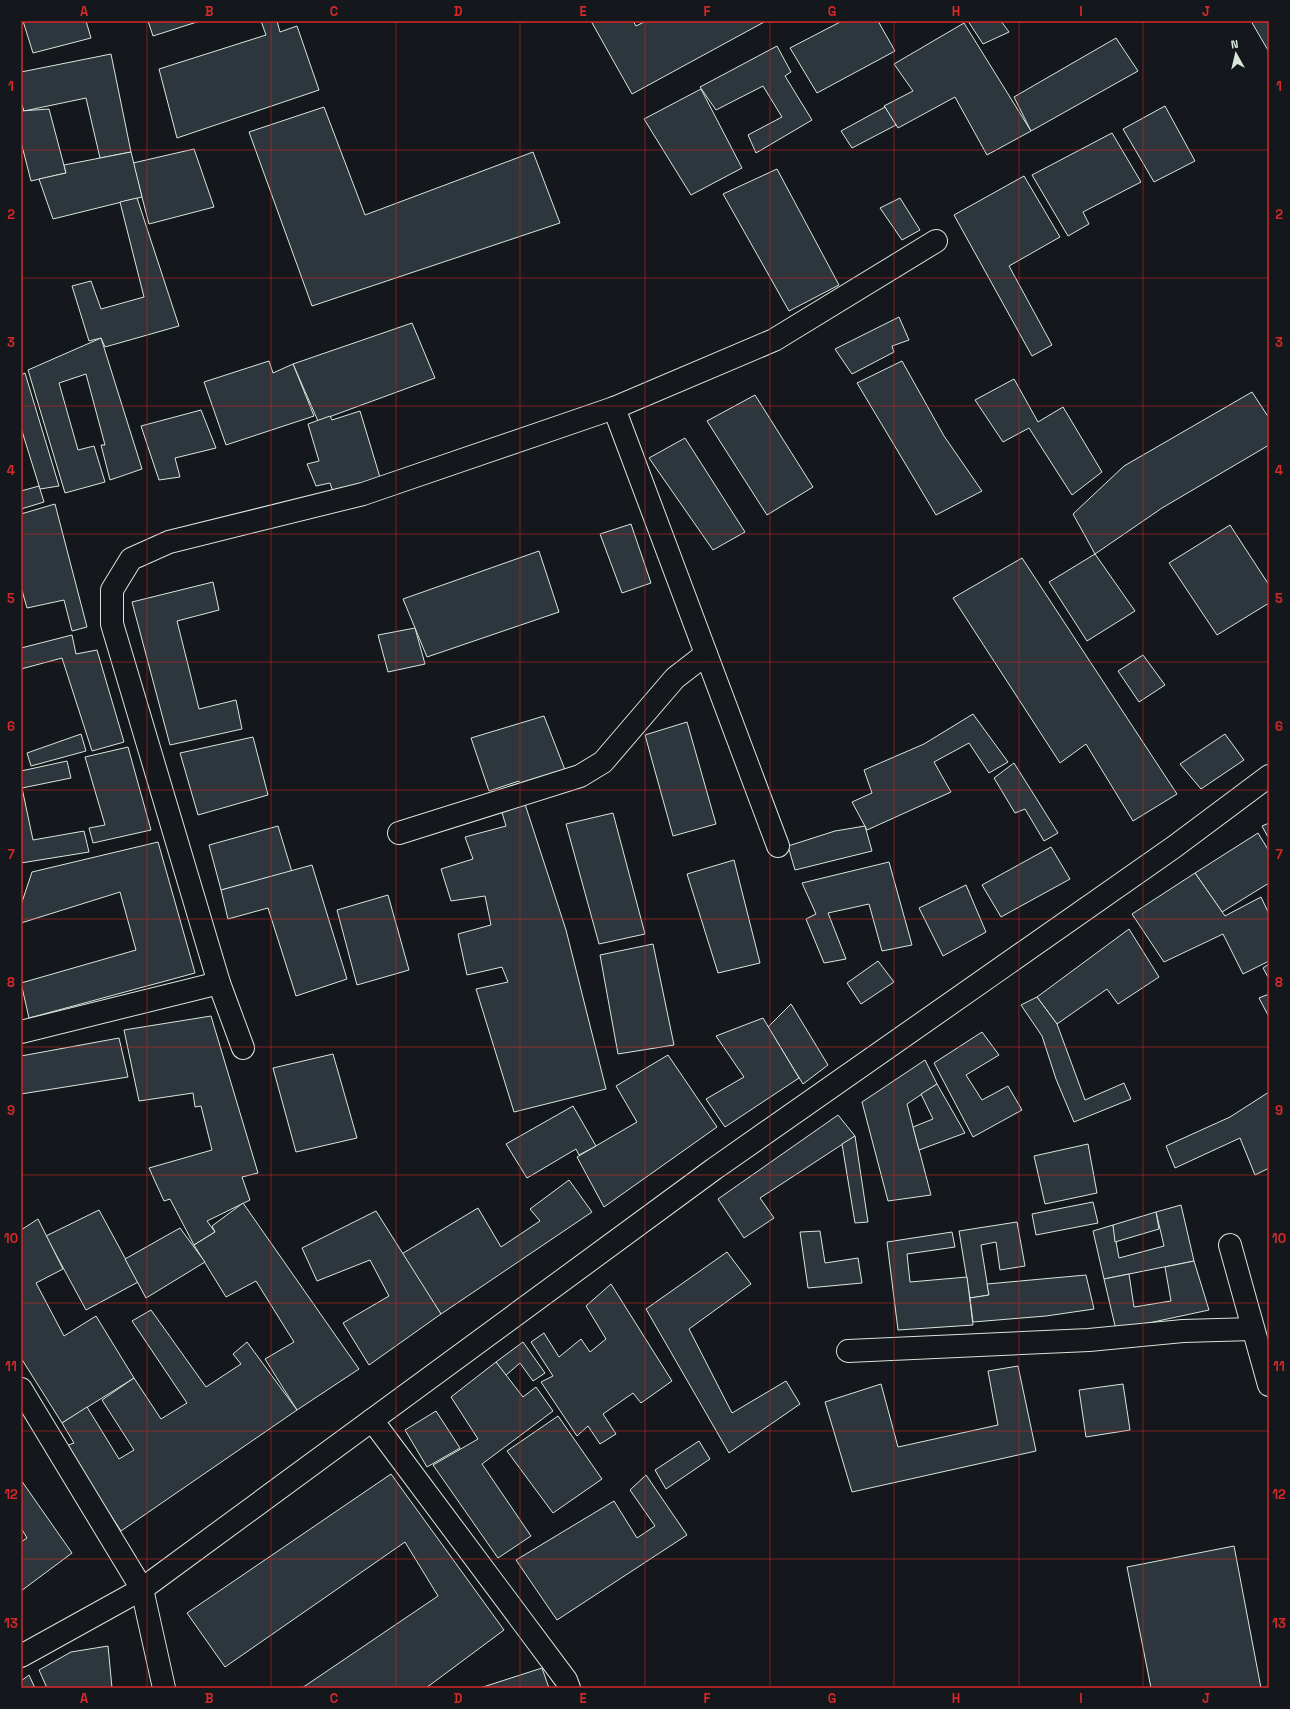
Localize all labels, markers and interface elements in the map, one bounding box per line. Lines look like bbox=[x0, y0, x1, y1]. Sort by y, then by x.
text: A bbox=[80, 3, 89, 20]
text: B bbox=[205, 3, 214, 20]
text: C bbox=[330, 3, 338, 20]
text: D bbox=[454, 3, 463, 20]
text: E bbox=[579, 3, 587, 20]
text: F bbox=[704, 3, 711, 20]
text: G bbox=[828, 3, 836, 20]
text: H bbox=[952, 3, 960, 20]
text: I bbox=[1079, 3, 1083, 20]
text: J bbox=[1202, 3, 1210, 20]
north arrow bbox=[1216, 34, 1256, 74]
text: N bbox=[1230, 37, 1239, 52]
text: 1 bbox=[8, 78, 14, 95]
text: 1 bbox=[1276, 78, 1282, 95]
text: 2 bbox=[7, 206, 15, 223]
text: 2 bbox=[1275, 206, 1283, 223]
text: 3 bbox=[7, 334, 15, 351]
text: 3 bbox=[1275, 334, 1283, 351]
text: 4 bbox=[7, 462, 15, 479]
text: 4 bbox=[1275, 462, 1283, 479]
text: 5 bbox=[7, 590, 15, 607]
text: 5 bbox=[1275, 590, 1283, 607]
text: 6 bbox=[7, 718, 15, 735]
text: 6 bbox=[1275, 718, 1283, 735]
text: 7 bbox=[7, 846, 15, 863]
text: 7 bbox=[1275, 846, 1283, 863]
text: 8 bbox=[7, 974, 15, 991]
text: 8 bbox=[1275, 974, 1283, 991]
text: 9 bbox=[7, 1102, 15, 1119]
text: 9 bbox=[1275, 1102, 1283, 1119]
text: 10 bbox=[4, 1230, 18, 1247]
text: 10 bbox=[1272, 1230, 1286, 1247]
text: 11 bbox=[5, 1358, 17, 1375]
text: 11 bbox=[1273, 1358, 1285, 1375]
text: 12 bbox=[4, 1486, 18, 1503]
text: 12 bbox=[1272, 1486, 1286, 1503]
text: 13 bbox=[4, 1615, 18, 1632]
text: 13 bbox=[1272, 1615, 1286, 1632]
text: A bbox=[80, 1690, 89, 1707]
text: B bbox=[205, 1690, 214, 1707]
text: C bbox=[330, 1690, 338, 1707]
text: D bbox=[454, 1690, 463, 1707]
text: E bbox=[579, 1690, 587, 1707]
text: F bbox=[704, 1690, 711, 1707]
text: G bbox=[828, 1690, 836, 1707]
text: H bbox=[952, 1690, 960, 1707]
text: I bbox=[1079, 1690, 1083, 1707]
text: J bbox=[1202, 1690, 1210, 1707]

